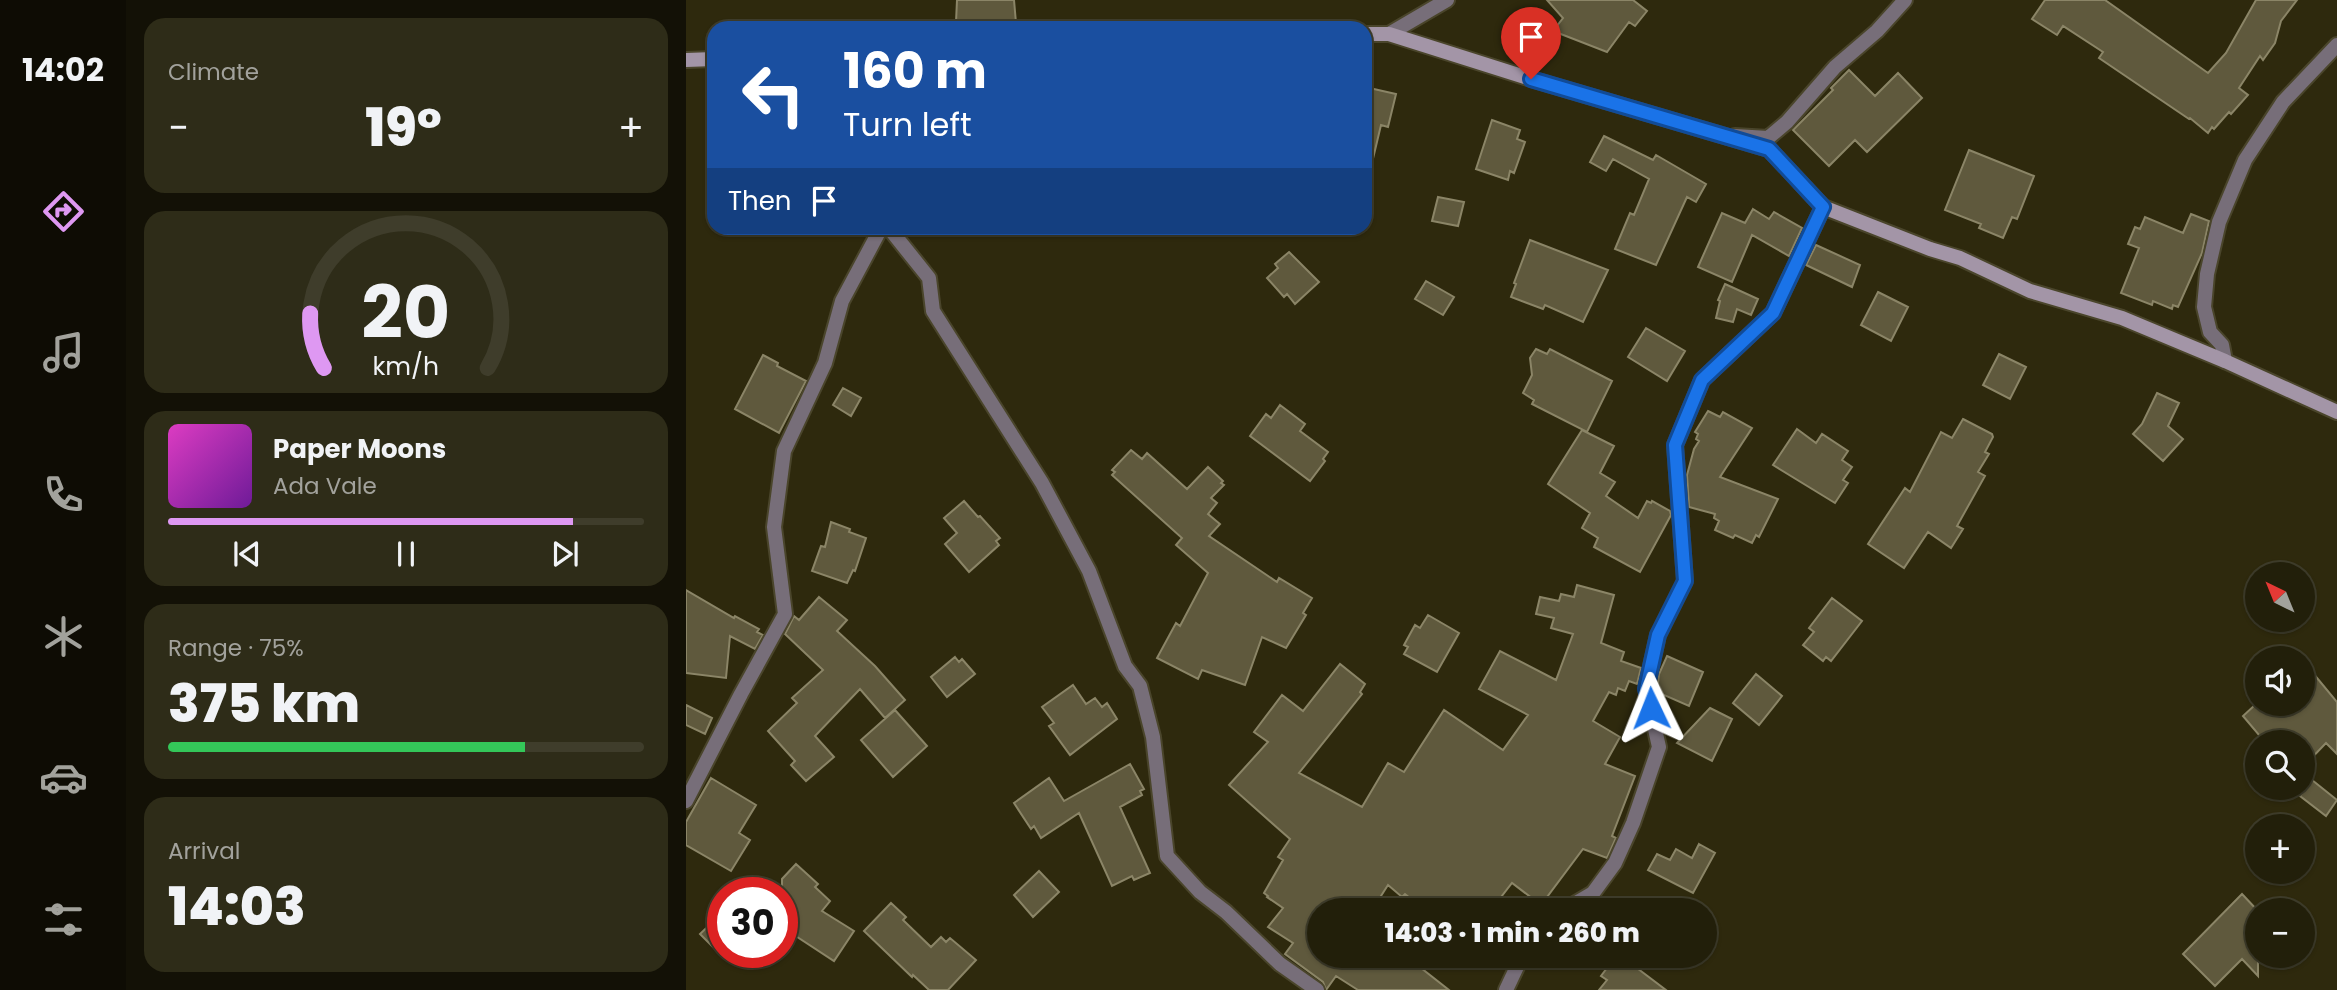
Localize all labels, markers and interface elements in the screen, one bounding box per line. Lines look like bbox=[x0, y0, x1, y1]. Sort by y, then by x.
pin bbox=[1501, 7, 1561, 79]
icon: arrive bbox=[1512, 18, 1550, 56]
text: 160 m bbox=[843, 37, 987, 105]
text: 14:02 bbox=[22, 47, 104, 92]
icon: left bbox=[728, 49, 819, 140]
text: Climate bbox=[168, 56, 259, 88]
text: 19° bbox=[365, 91, 442, 164]
text: − bbox=[168, 101, 189, 154]
text: + bbox=[618, 101, 644, 154]
text: Turn left bbox=[843, 102, 972, 147]
icon: arrive bbox=[805, 182, 843, 220]
text: Then bbox=[728, 183, 791, 219]
icon: directions bbox=[39, 187, 88, 236]
text: 20 bbox=[361, 262, 451, 363]
icon: music bbox=[39, 328, 88, 377]
text: km/h bbox=[373, 349, 439, 384]
text: Paper Moons bbox=[273, 431, 446, 467]
icon: phone bbox=[39, 470, 88, 519]
text: Ada Vale bbox=[273, 470, 377, 502]
icon: previous bbox=[228, 535, 266, 573]
icon: pause bbox=[387, 535, 425, 573]
icon: next bbox=[546, 535, 584, 573]
north arrow bbox=[2245, 562, 2315, 632]
map controls bbox=[2245, 562, 2315, 968]
icon: climate bbox=[39, 612, 88, 661]
text: Range · 75% bbox=[168, 632, 304, 664]
button: sound bbox=[2245, 646, 2315, 716]
text: 375 km bbox=[168, 667, 360, 740]
position arrow bbox=[1614, 671, 1688, 745]
button: search bbox=[2245, 730, 2315, 800]
icon: car bbox=[39, 753, 88, 802]
button: + bbox=[2245, 814, 2315, 884]
text: Arrival bbox=[168, 835, 240, 867]
text: 14:03 bbox=[168, 870, 306, 943]
speed limit sign: 30 bbox=[707, 877, 798, 968]
icon: filters bbox=[39, 895, 88, 944]
button: − bbox=[2245, 898, 2315, 968]
text: 14:03 · 1 min · 260 m bbox=[1384, 915, 1640, 951]

